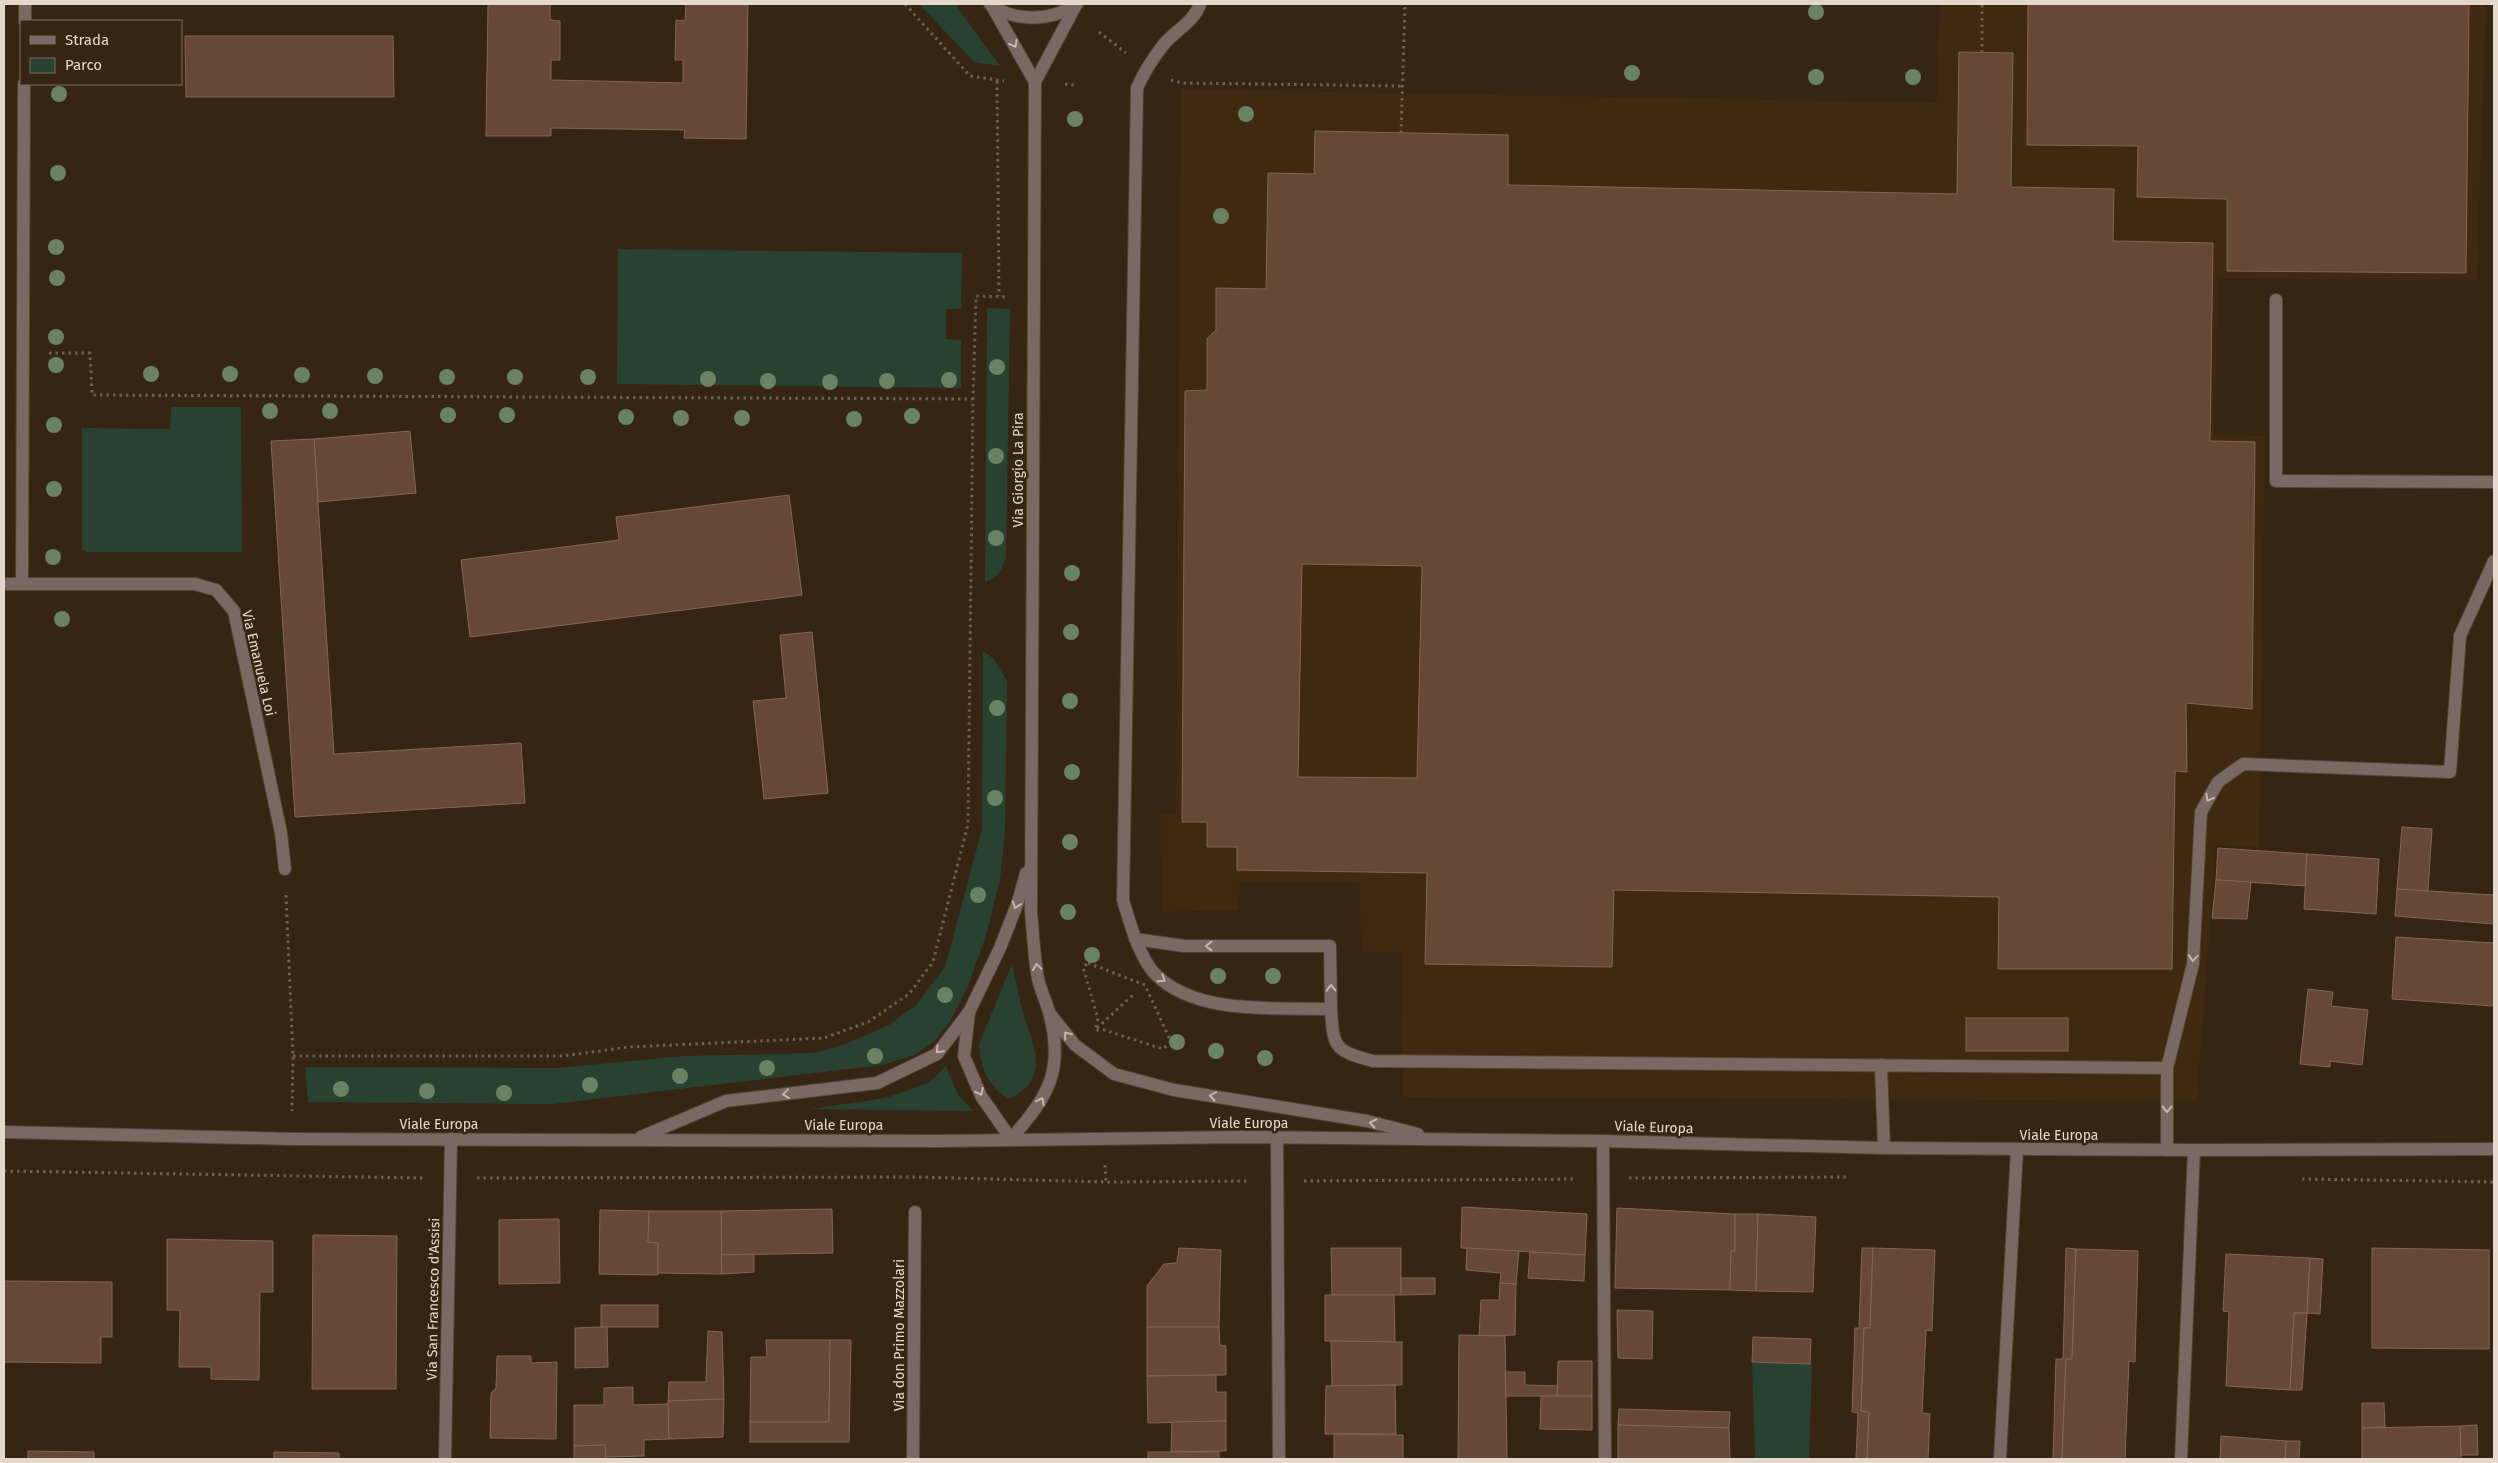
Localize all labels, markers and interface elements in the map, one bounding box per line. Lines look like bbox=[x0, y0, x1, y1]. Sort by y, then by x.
legend bbox=[20, 20, 182, 85]
text: Strada bbox=[65, 31, 109, 49]
one-way arrow bbox=[1007, 39, 1017, 48]
text: Parco bbox=[65, 56, 102, 74]
street label: Via Giorgio La Pira bbox=[1010, 412, 1027, 528]
street label: Via Emanuela Loi bbox=[238, 609, 279, 718]
one-way arrow bbox=[2205, 792, 2215, 801]
one-way arrow bbox=[1012, 900, 1022, 909]
one-way arrow bbox=[1205, 941, 1213, 951]
one-way arrow bbox=[2187, 954, 2198, 962]
one-way arrow bbox=[1032, 962, 1043, 970]
one-way arrow bbox=[1157, 973, 1166, 982]
one-way arrow bbox=[1326, 983, 1336, 991]
one-way arrow bbox=[1064, 1032, 1073, 1041]
one-way arrow bbox=[936, 1044, 945, 1053]
one-way arrow bbox=[974, 1086, 984, 1095]
one-way arrow bbox=[782, 1088, 790, 1099]
one-way arrow bbox=[1209, 1092, 1218, 1102]
one-way arrow bbox=[1035, 1098, 1045, 1107]
one-way arrow bbox=[2162, 1106, 2172, 1113]
street label: Viale Europa bbox=[1210, 1115, 1288, 1132]
street label: Viale Europa bbox=[400, 1116, 478, 1133]
street label: Viale Europa bbox=[805, 1117, 883, 1134]
one-way arrow bbox=[1369, 1118, 1378, 1129]
street label: Viale Europa bbox=[1614, 1118, 1694, 1137]
street label: Viale Europa bbox=[2020, 1127, 2098, 1144]
street label: Via San Francesco d'Assisi bbox=[424, 1218, 443, 1380]
street label: Via don Primo Mazzolari bbox=[891, 1259, 908, 1411]

